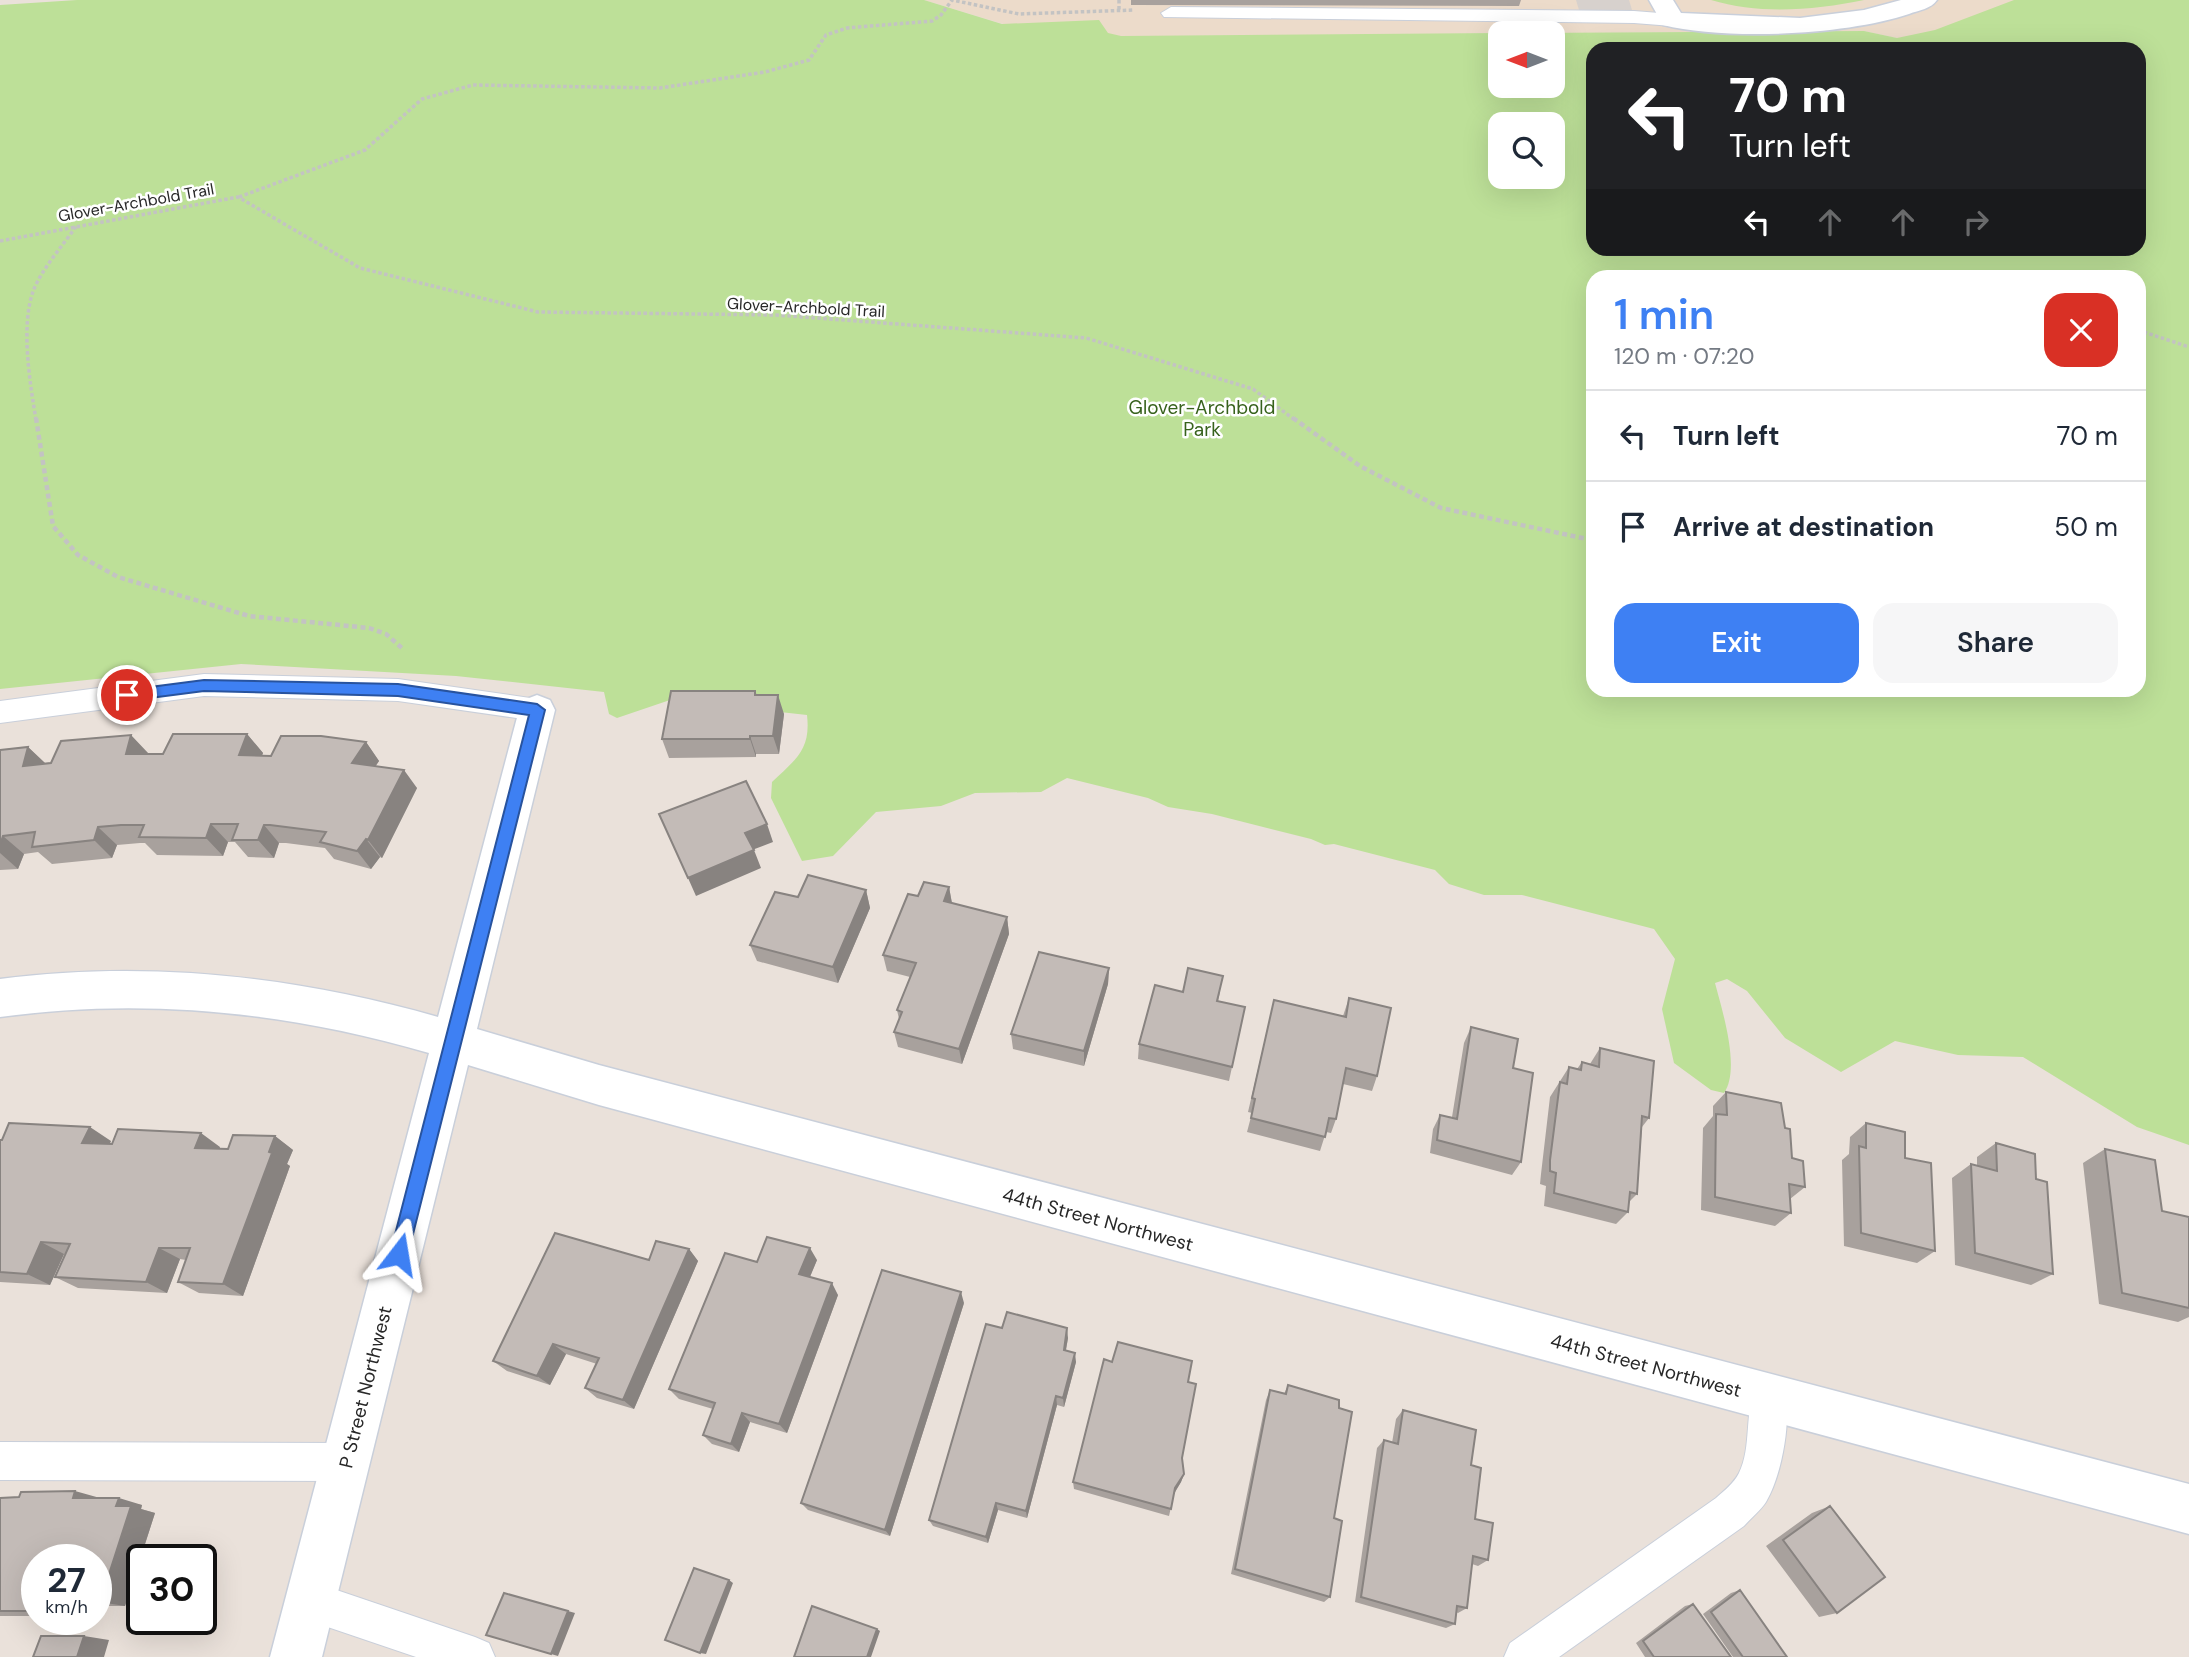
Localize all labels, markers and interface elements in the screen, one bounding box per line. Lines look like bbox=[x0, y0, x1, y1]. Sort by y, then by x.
north arrow bbox=[1488, 21, 1564, 98]
map controls bbox=[1488, 21, 1565, 189]
text: 70 m bbox=[1729, 63, 1847, 127]
icon: left bbox=[1614, 70, 1705, 161]
button: search bbox=[1488, 112, 1565, 189]
text: Turn left bbox=[1729, 125, 1851, 167]
street label: Glover-Archbold Trail bbox=[56, 178, 216, 227]
icon: left bbox=[1738, 203, 1776, 241]
icon: ahead bbox=[1811, 203, 1849, 241]
icon: ahead bbox=[1884, 203, 1922, 241]
icon: right bbox=[1957, 203, 1995, 241]
text: 1 min bbox=[1614, 287, 1714, 342]
street label: Glover-Archbold Trail bbox=[727, 293, 885, 322]
button: close bbox=[2044, 293, 2118, 367]
text: 120 m · 07:20 bbox=[1614, 341, 1754, 371]
park label: Glover-Archbold Park bbox=[1129, 395, 1275, 442]
icon: left bbox=[1614, 417, 1652, 455]
text: Turn left bbox=[1673, 419, 1780, 453]
text: 70 m bbox=[2057, 419, 2118, 453]
icon: arrive bbox=[1614, 508, 1652, 546]
text: Arrive at destination bbox=[1673, 510, 1934, 544]
text: 50 m bbox=[2054, 510, 2118, 544]
button: Exit bbox=[1614, 603, 1859, 683]
button: Share bbox=[1873, 603, 2118, 683]
pin bbox=[97, 665, 157, 725]
icon: arrive bbox=[108, 676, 146, 714]
street label: 44th Street Northwest bbox=[1000, 1182, 1196, 1257]
position arrow bbox=[362, 1217, 436, 1291]
street label: P Street Northwest bbox=[333, 1303, 398, 1471]
street label: 44th Street Northwest bbox=[1548, 1328, 1744, 1403]
speed limit sign: 30 bbox=[126, 1544, 217, 1635]
text: 27 bbox=[47, 1557, 86, 1603]
text: km/h bbox=[45, 1595, 88, 1619]

